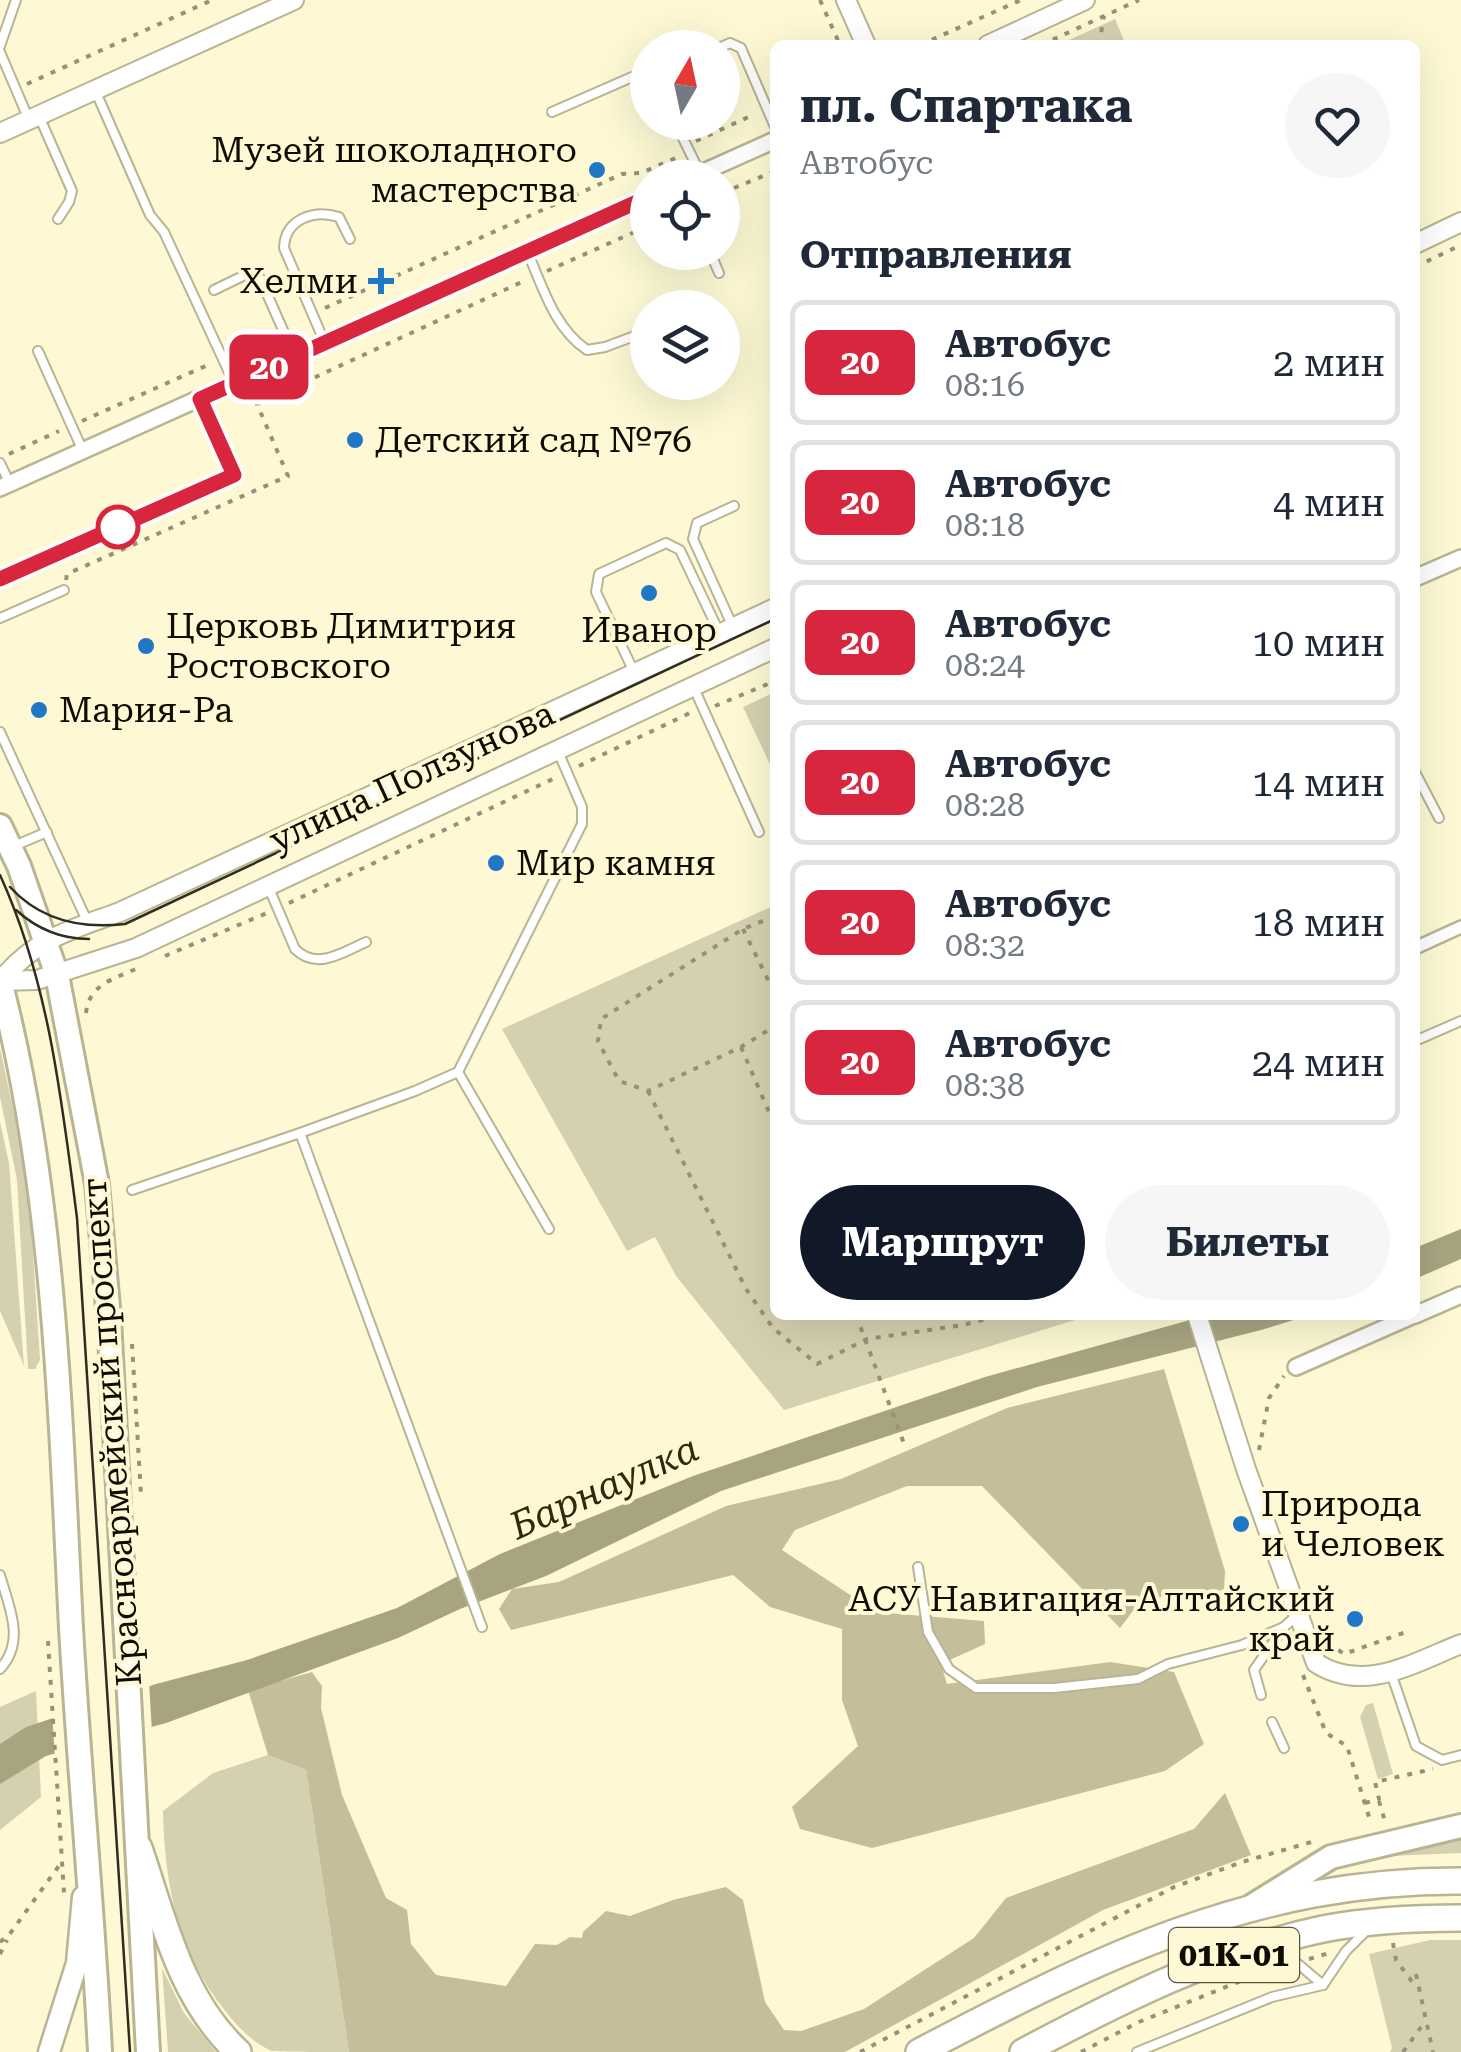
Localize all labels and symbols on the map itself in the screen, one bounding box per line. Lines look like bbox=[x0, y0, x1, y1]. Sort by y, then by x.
north arrow bbox=[630, 30, 740, 140]
place label: Музей шоколадного мастерства bbox=[211, 130, 577, 211]
marker: Музей шоколадного мастерства bbox=[586, 159, 608, 181]
place label: Хелми bbox=[239, 261, 358, 302]
marker: Хелми bbox=[368, 268, 394, 294]
line badge: 20 bbox=[224, 334, 314, 400]
place label: Детский сад №76 bbox=[375, 420, 692, 461]
marker: Детский сад №76 bbox=[344, 429, 366, 451]
unlabelled marker bbox=[97, 506, 139, 548]
marker: Иванор bbox=[638, 582, 660, 604]
place label: Церковь Димитрия Ростовского bbox=[166, 606, 516, 687]
place label: Иванор bbox=[581, 610, 717, 651]
marker: Церковь Димитрия Ростовского bbox=[135, 635, 157, 657]
place label: Мария-Ра bbox=[59, 690, 233, 731]
street label: улица Ползунова bbox=[263, 693, 561, 861]
marker: Мария-Ра bbox=[28, 699, 50, 721]
place label: Мир камня bbox=[516, 843, 716, 884]
marker: Мир камня bbox=[485, 852, 507, 874]
street label: Красноармейский проспект bbox=[74, 1176, 150, 1688]
water label: Барнаулка bbox=[502, 1426, 705, 1549]
place label: Природа и Человек bbox=[1261, 1484, 1445, 1565]
marker: Природа и Человек bbox=[1230, 1513, 1252, 1535]
place label: АСУ Навигация-Алтайский край bbox=[848, 1579, 1335, 1660]
marker: АСУ Навигация-Алтайский край bbox=[1344, 1608, 1366, 1630]
road number: 01К-01 bbox=[1169, 1928, 1299, 1982]

